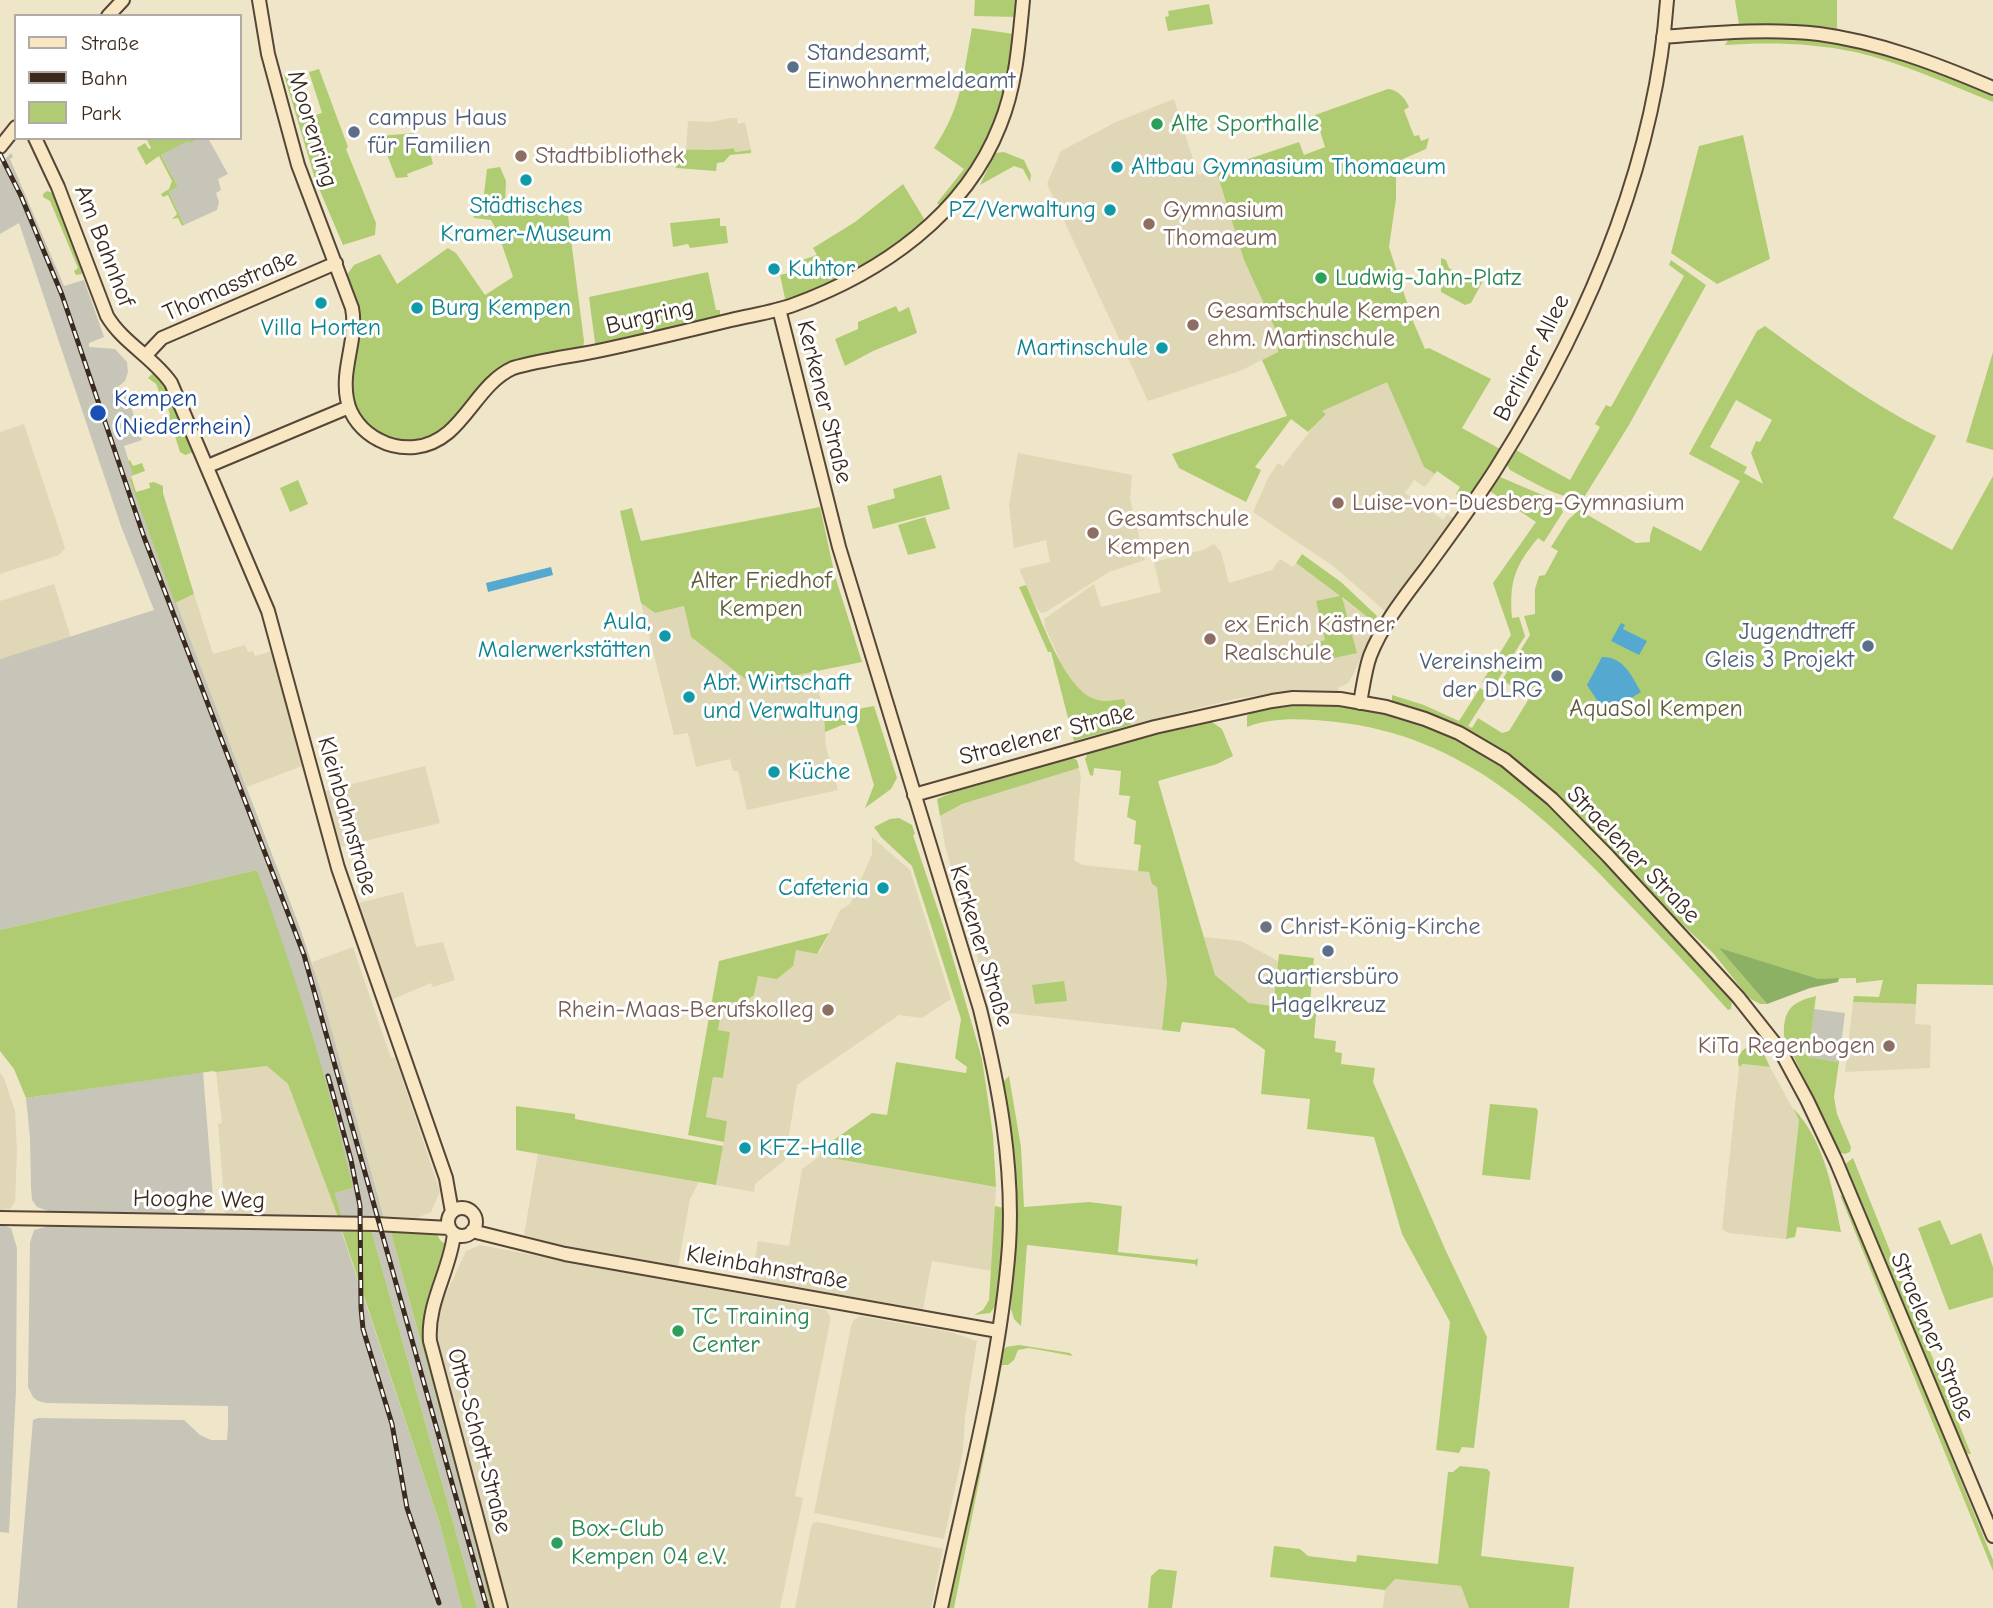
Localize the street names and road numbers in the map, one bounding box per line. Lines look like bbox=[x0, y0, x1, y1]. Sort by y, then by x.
street label: Moorenring bbox=[281, 67, 343, 191]
street label: Am Bahnhof bbox=[68, 181, 140, 311]
street label: Thomasstraße bbox=[159, 244, 301, 328]
street label: Berliner Allee bbox=[1488, 290, 1576, 426]
street label: Burgring bbox=[603, 293, 697, 341]
street label: Kerkener Straße bbox=[790, 317, 858, 487]
street label: Straelener Straße bbox=[956, 698, 1138, 772]
street label: Kleinbahnstraße bbox=[311, 733, 383, 899]
street label: Straelener Straße bbox=[1560, 780, 1706, 930]
street label: Kerkener Straße bbox=[943, 862, 1019, 1030]
street label: Hooghe Weg bbox=[133, 1184, 265, 1216]
street label: Kleinbahnstraße bbox=[684, 1240, 850, 1296]
street label: Straelener Straße bbox=[1884, 1249, 1980, 1425]
street label: Otto-Schott-Straße bbox=[440, 1345, 518, 1537]

